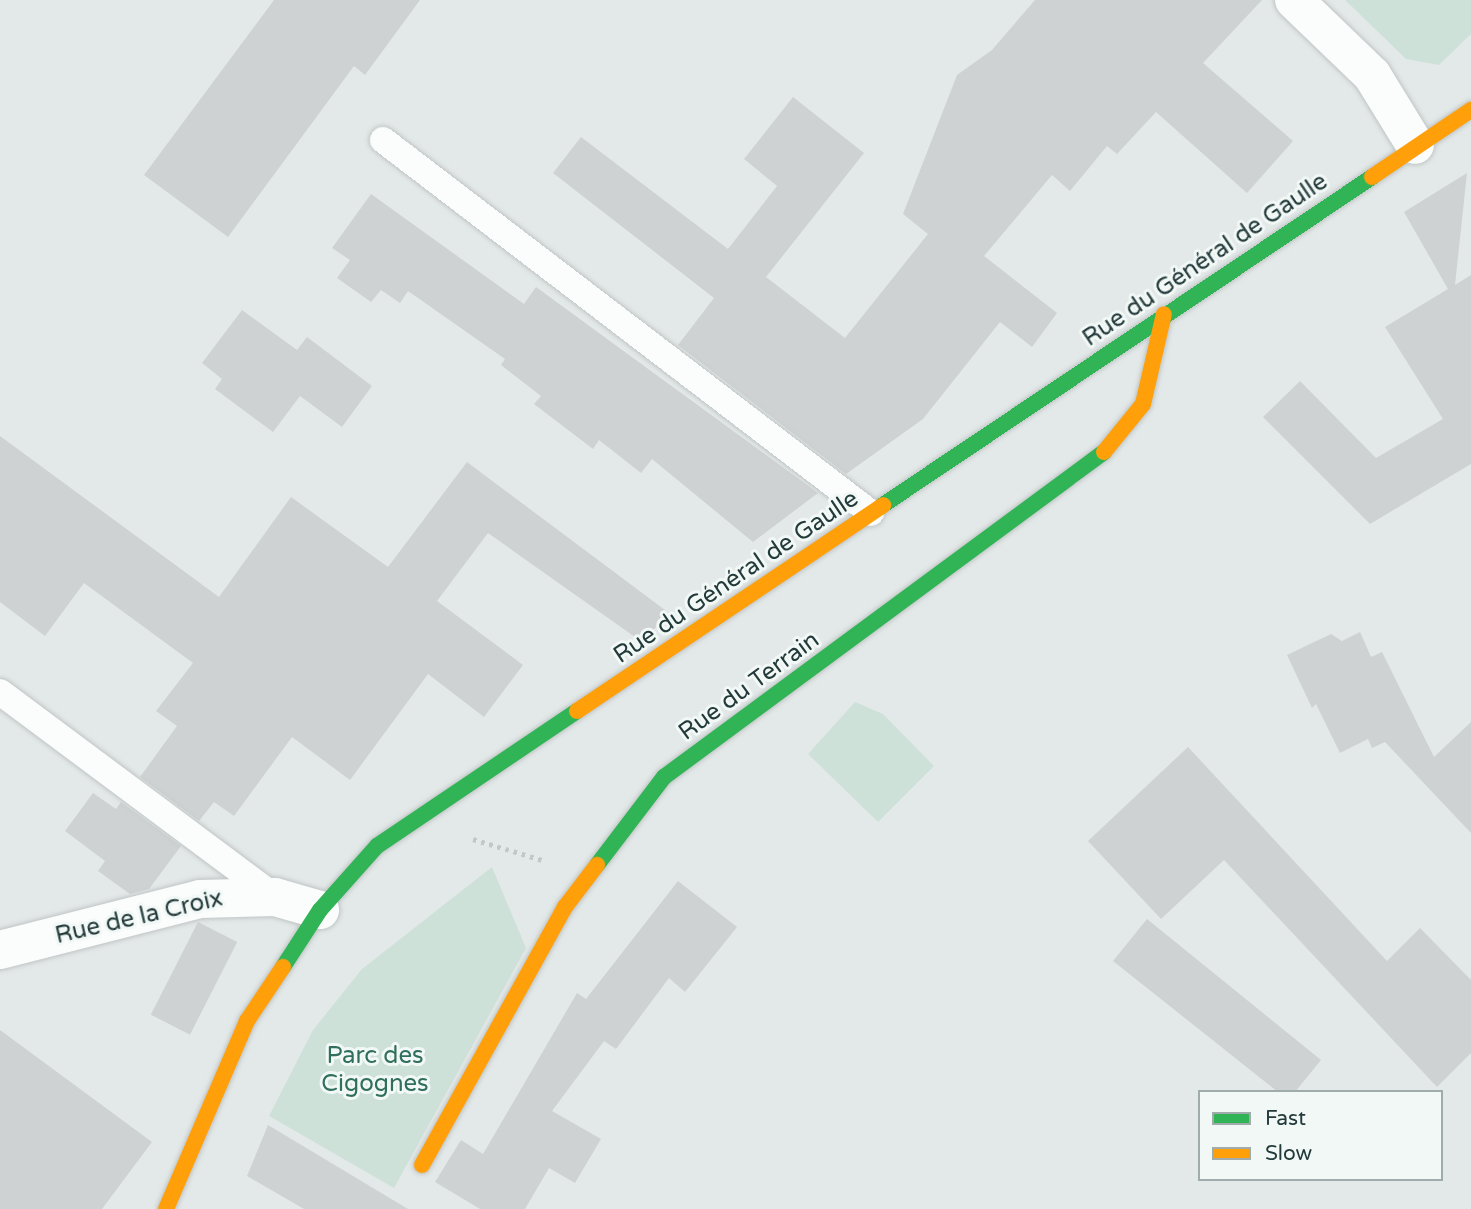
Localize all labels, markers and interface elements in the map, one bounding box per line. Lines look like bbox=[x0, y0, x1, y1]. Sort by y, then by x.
street label: Rue du Général de Gaulle bbox=[1077, 167, 1333, 353]
street label: Rue du Général de Gaulle bbox=[608, 484, 864, 670]
street label: Rue du Terrain bbox=[673, 625, 825, 747]
street label: Rue de la Croix bbox=[52, 884, 226, 950]
park label: Parc des Cigognes bbox=[321, 1042, 429, 1098]
legend bbox=[1198, 1090, 1443, 1181]
text: Fast bbox=[1265, 1106, 1306, 1131]
text: Slow bbox=[1265, 1141, 1312, 1166]

